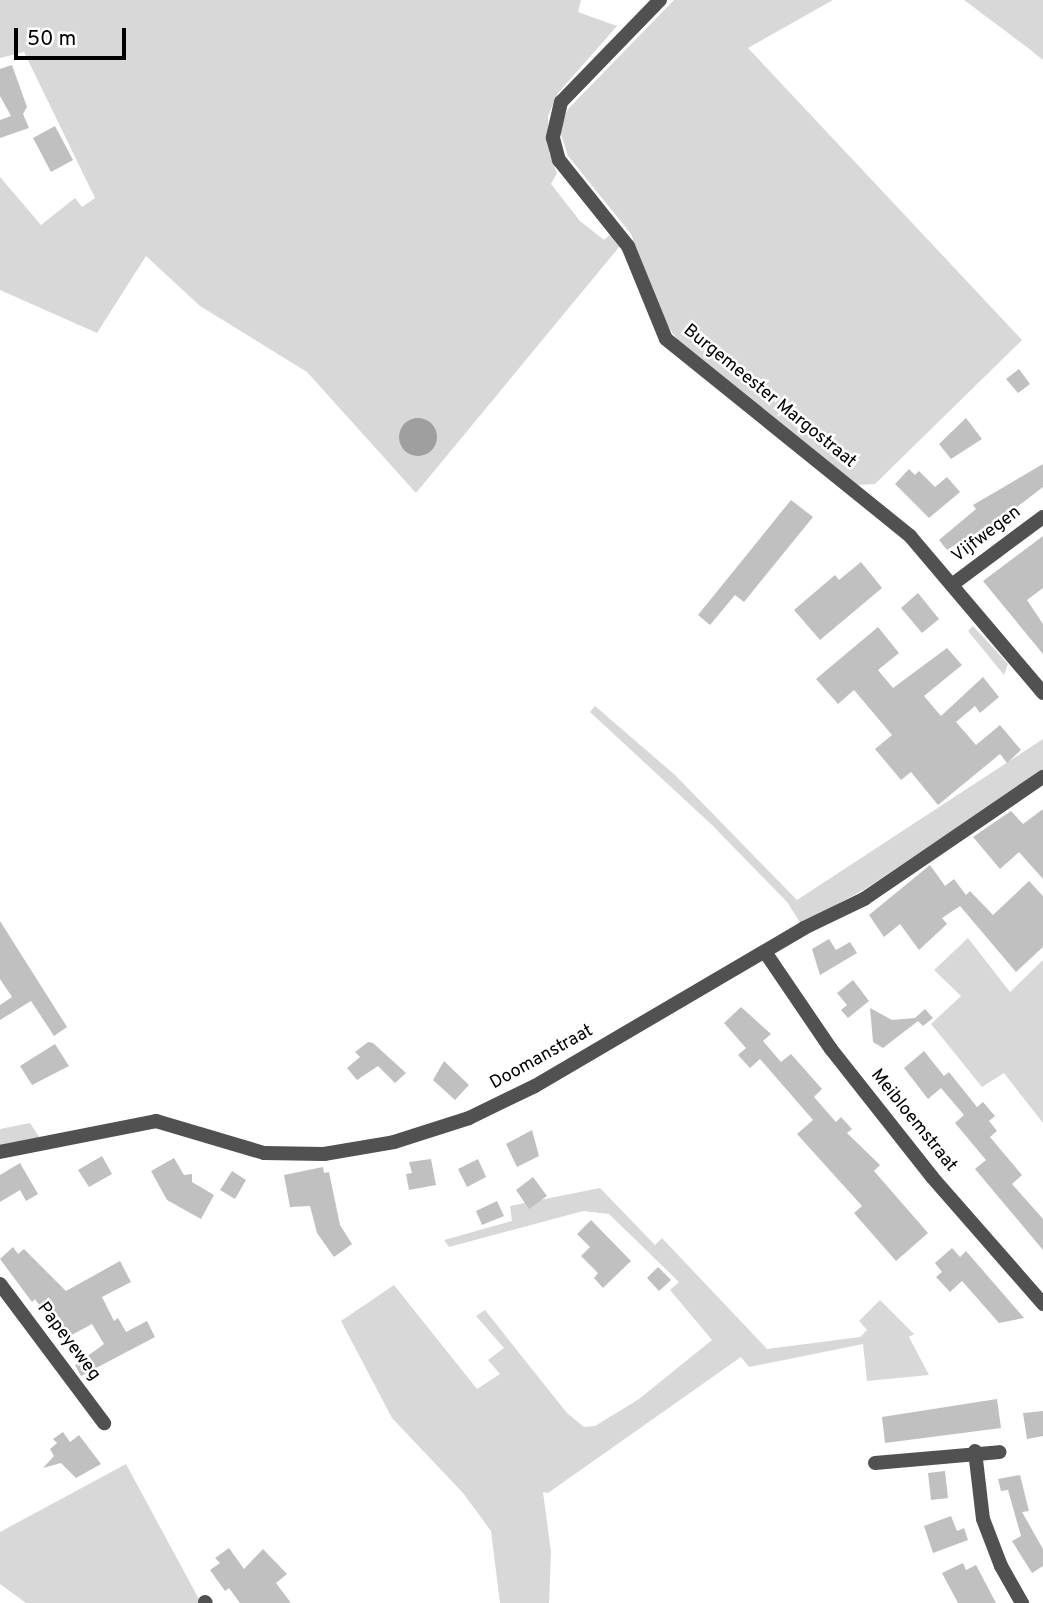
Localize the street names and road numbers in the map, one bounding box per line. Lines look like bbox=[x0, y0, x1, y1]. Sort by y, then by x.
street label: Burgemeester Margostraat bbox=[678, 321, 860, 473]
street label: Vijfwegen bbox=[948, 502, 1026, 568]
street label: Doomanstraat bbox=[487, 1021, 597, 1095]
street label: Meibloemstraat bbox=[865, 1065, 961, 1177]
street label: Papeyeweg bbox=[32, 1299, 104, 1385]

